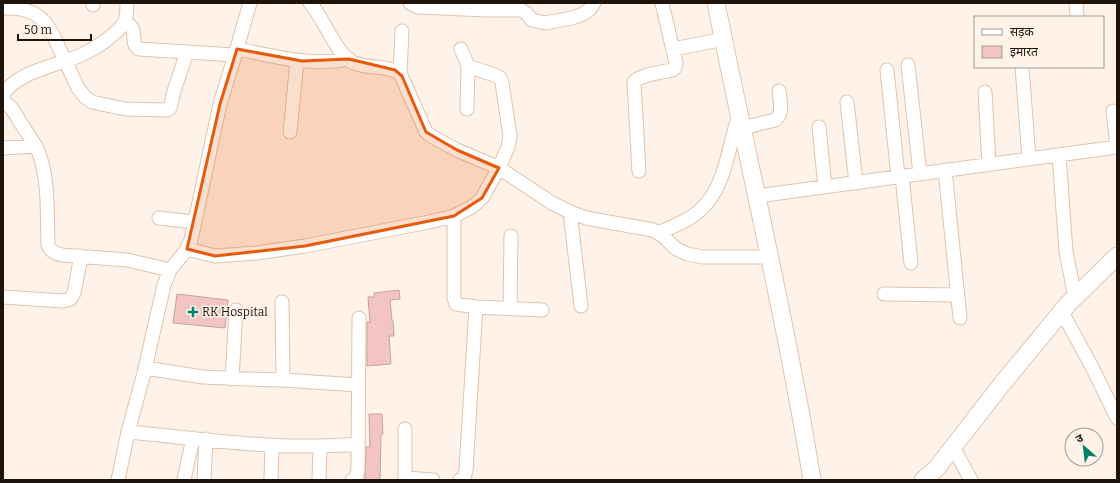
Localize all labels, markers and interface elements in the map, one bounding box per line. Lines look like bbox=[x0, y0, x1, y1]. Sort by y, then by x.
scale bar bbox=[18, 16, 91, 42]
legend bbox=[974, 16, 1104, 68]
text: 50 m bbox=[24, 23, 53, 37]
text: सड़क bbox=[1010, 25, 1035, 39]
text: इमारत bbox=[1010, 45, 1039, 59]
place label: RK Hospital bbox=[202, 305, 268, 319]
marker: RK Hospital bbox=[187, 306, 199, 318]
north arrow bbox=[1064, 427, 1104, 467]
text: उ bbox=[1074, 431, 1086, 446]

